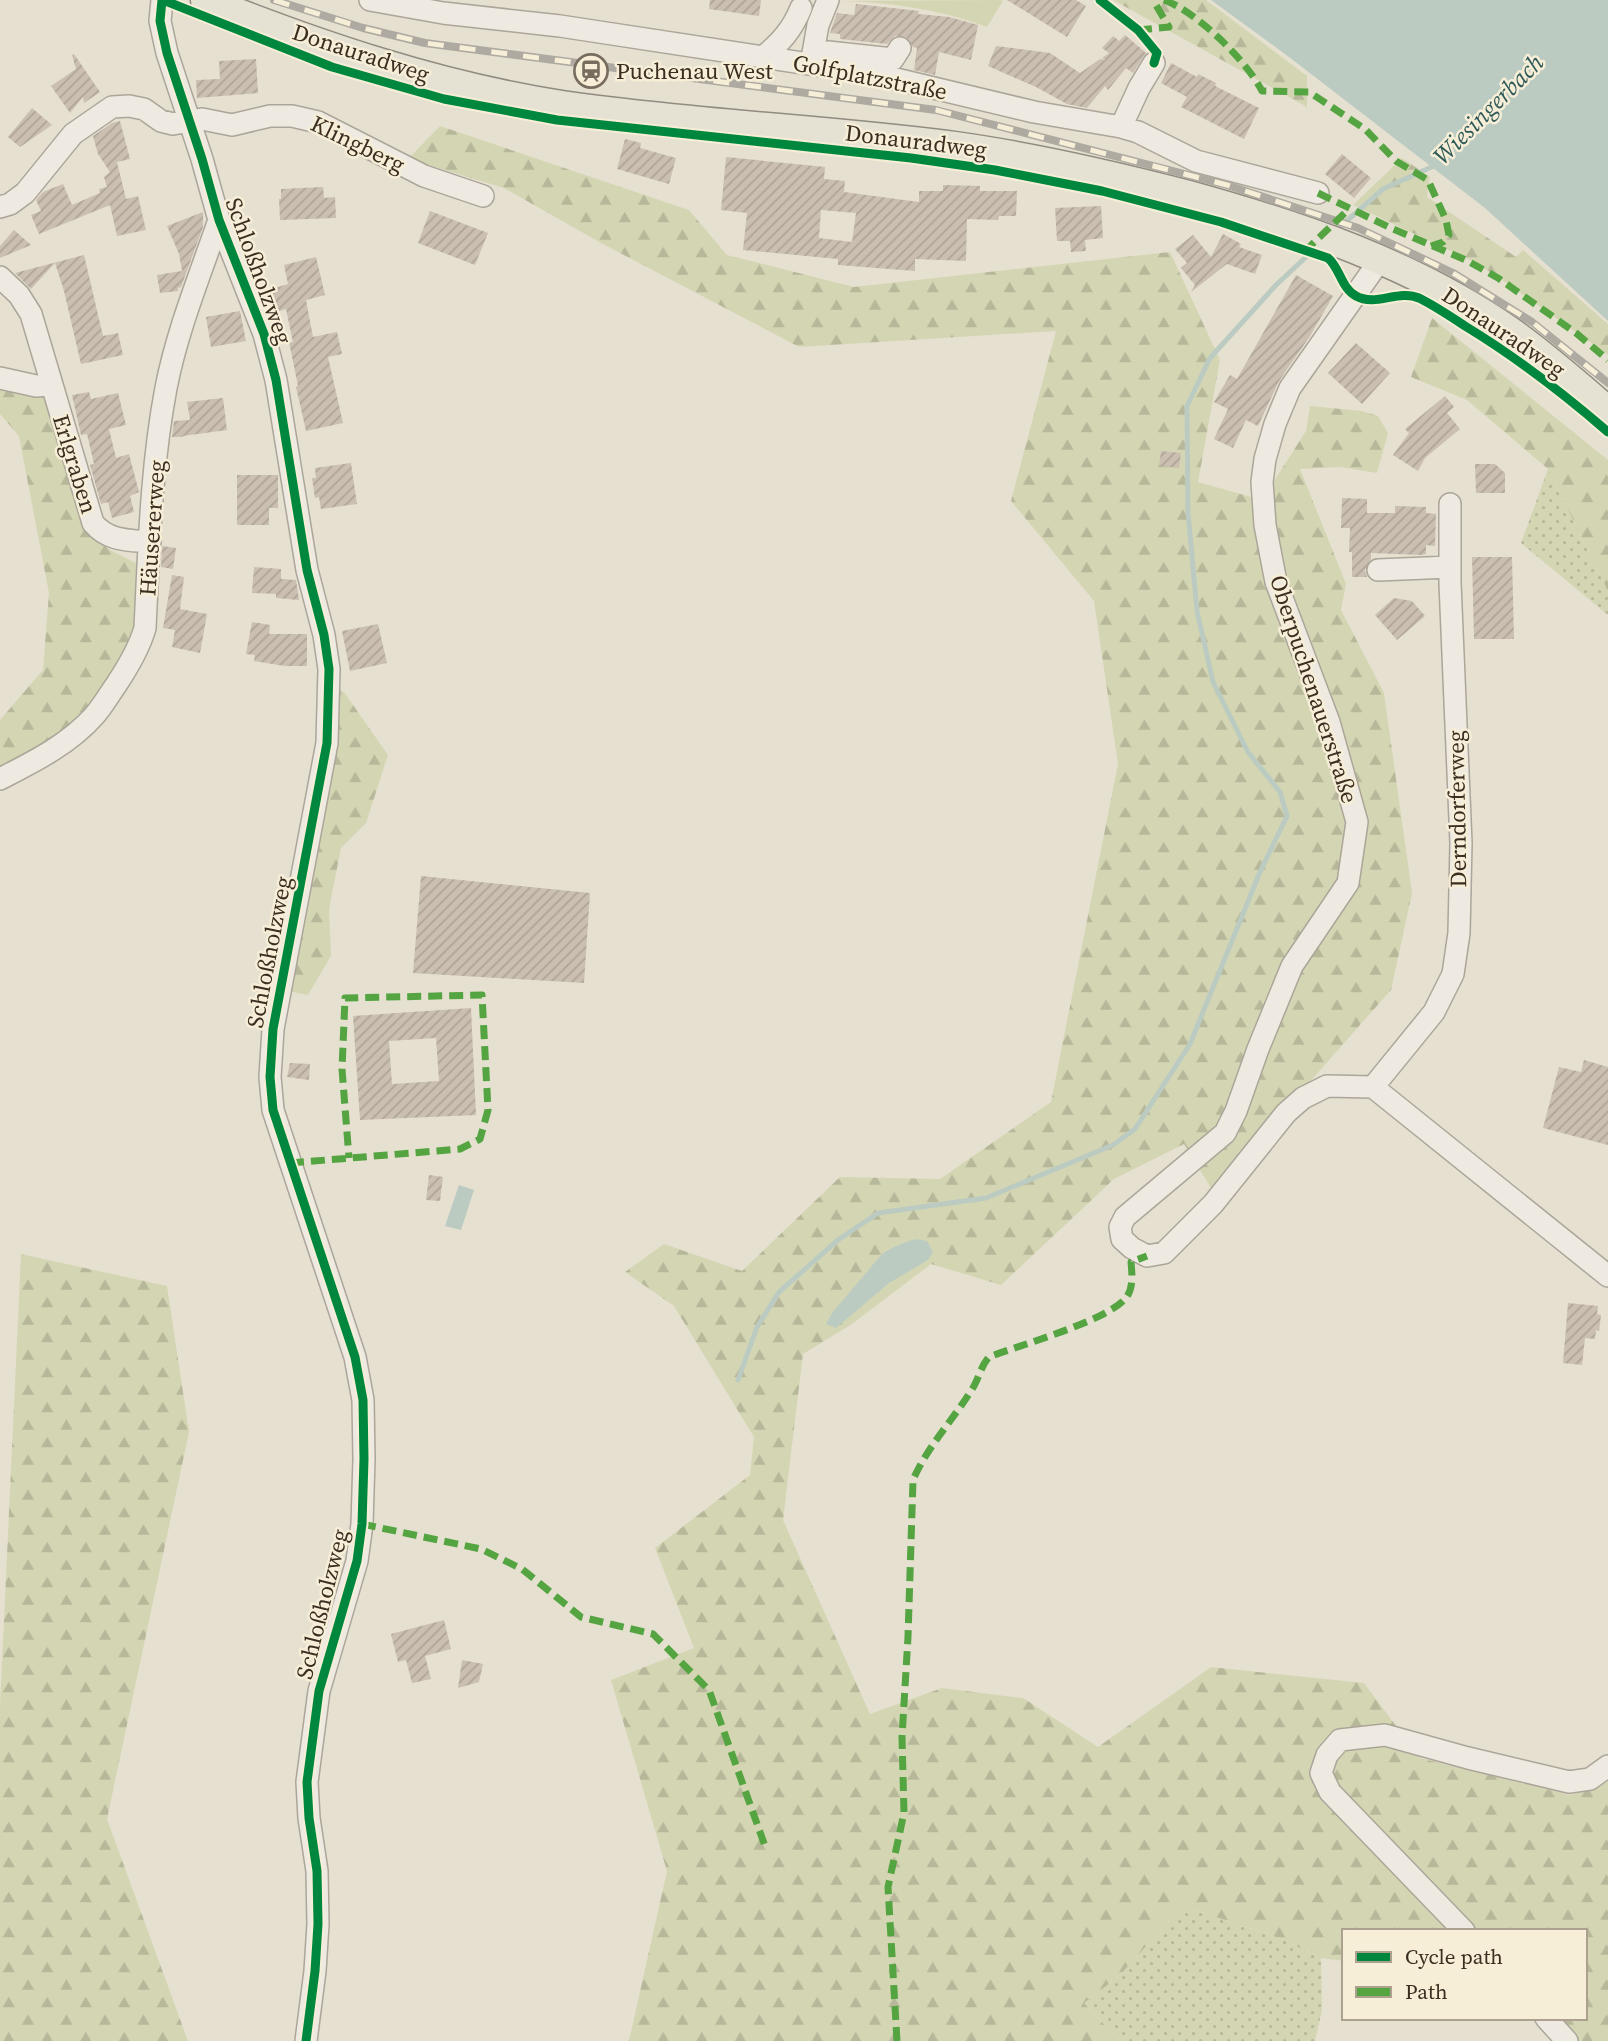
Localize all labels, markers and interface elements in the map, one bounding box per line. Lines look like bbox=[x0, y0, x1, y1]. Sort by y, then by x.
street label: Donauradweg bbox=[288, 16, 434, 90]
street label: Golfplatzstraße bbox=[790, 46, 950, 108]
water label: Wiesingerbach bbox=[1425, 46, 1551, 172]
station icon: Puchenau West bbox=[572, 52, 610, 90]
place label: Puchenau West bbox=[616, 55, 773, 87]
street label: Klingberg bbox=[306, 107, 411, 181]
street label: Donauradweg bbox=[843, 116, 989, 166]
street label: Schloßholzweg bbox=[218, 193, 300, 349]
street label: Donauradweg bbox=[1436, 279, 1572, 385]
street label: Erlgraben bbox=[45, 411, 105, 518]
street label: Häusererweg bbox=[131, 459, 173, 597]
street label: Oberpuchenauerstraße bbox=[1262, 571, 1366, 807]
street label: Derndorferweg bbox=[1440, 730, 1474, 888]
street label: Schloßholzweg bbox=[239, 873, 299, 1031]
street label: Schloßholzweg bbox=[288, 1525, 356, 1682]
legend bbox=[1342, 1929, 1587, 2020]
text: Cycle path bbox=[1405, 1942, 1503, 1971]
text: Path bbox=[1405, 1977, 1448, 2006]

